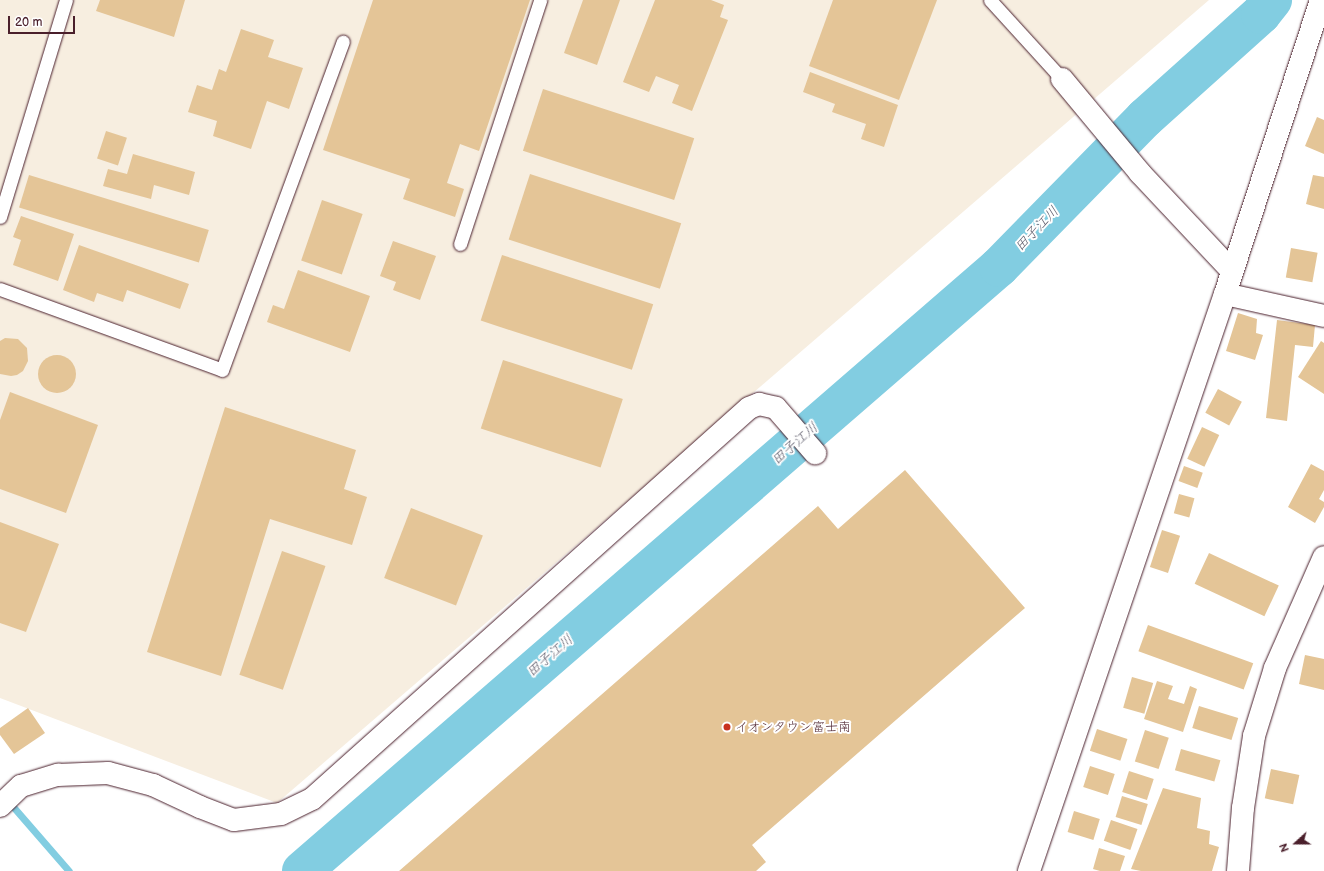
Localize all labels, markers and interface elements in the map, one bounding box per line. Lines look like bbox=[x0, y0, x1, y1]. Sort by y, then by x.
scale bar bbox=[10, 8, 77, 34]
text: 20 m bbox=[15, 15, 42, 30]
water label: 田子江川 bbox=[1012, 203, 1062, 255]
water label: 田子江川 bbox=[768, 419, 822, 469]
water label: 田子江川 bbox=[523, 631, 577, 681]
place label: イオンタウン富士南 bbox=[735, 719, 852, 735]
marker: イオンタウン富士南 bbox=[722, 722, 732, 732]
north arrow bbox=[1276, 823, 1316, 863]
text: N bbox=[1277, 841, 1292, 854]

